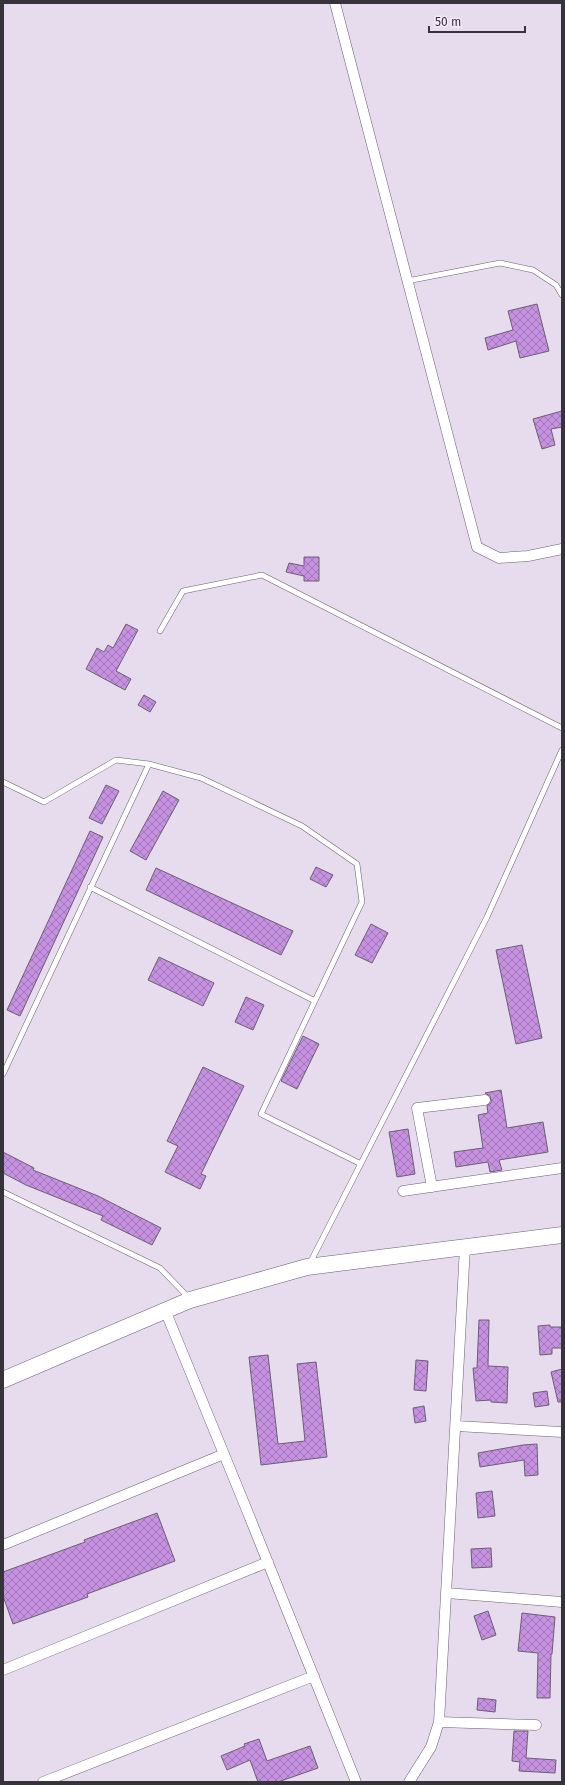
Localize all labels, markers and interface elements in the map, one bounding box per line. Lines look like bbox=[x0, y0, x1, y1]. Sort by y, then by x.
scale bar bbox=[429, 8, 525, 34]
text: 50 m bbox=[435, 15, 461, 29]

